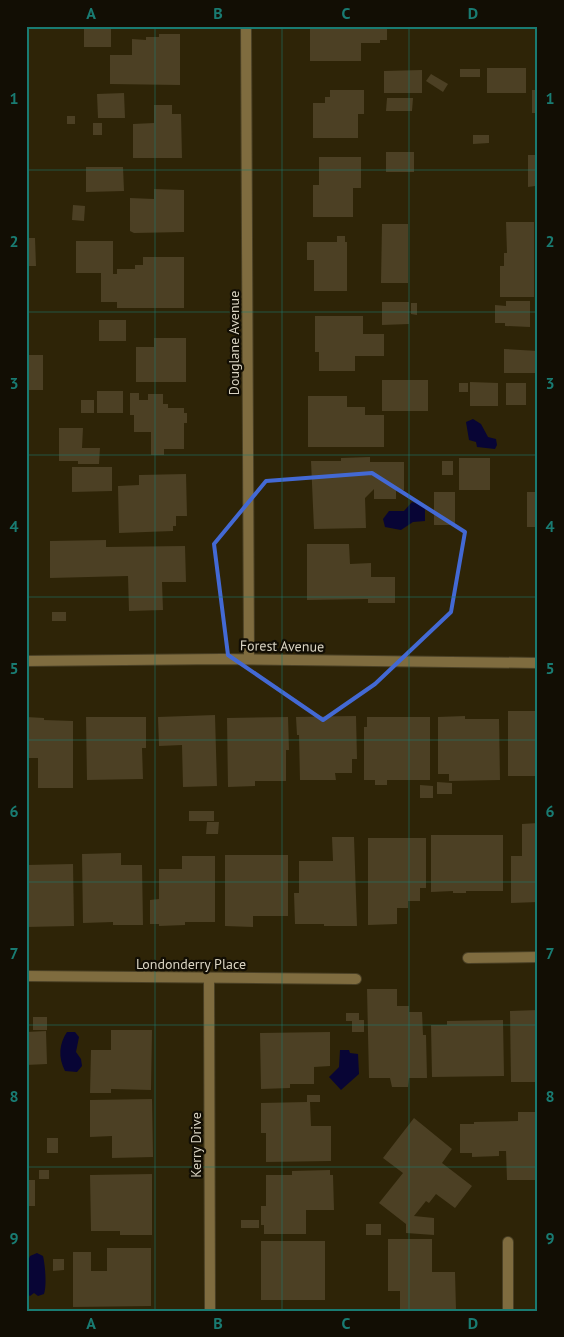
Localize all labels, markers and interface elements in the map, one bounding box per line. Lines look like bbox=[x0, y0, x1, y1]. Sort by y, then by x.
text: A bbox=[86, 3, 96, 23]
text: B bbox=[213, 3, 223, 23]
text: C bbox=[342, 3, 351, 23]
text: D bbox=[468, 3, 478, 23]
text: 1 bbox=[9, 88, 19, 108]
text: 1 bbox=[545, 88, 555, 108]
text: 2 bbox=[9, 231, 19, 251]
text: 2 bbox=[545, 231, 555, 251]
street label: Douglane Avenue bbox=[225, 291, 243, 395]
text: 3 bbox=[9, 373, 19, 393]
text: 3 bbox=[545, 373, 555, 393]
text: 4 bbox=[9, 516, 19, 536]
text: 4 bbox=[545, 516, 555, 536]
street label: Forest Avenue bbox=[240, 636, 324, 656]
text: 5 bbox=[9, 658, 19, 678]
text: 5 bbox=[545, 658, 555, 678]
text: 6 bbox=[9, 801, 19, 821]
text: 6 bbox=[545, 801, 555, 821]
text: 7 bbox=[9, 943, 19, 963]
text: 7 bbox=[545, 943, 555, 963]
street label: Londonderry Place bbox=[136, 955, 246, 973]
text: 8 bbox=[9, 1086, 19, 1106]
text: 8 bbox=[545, 1086, 555, 1106]
street label: Kerry Drive bbox=[187, 1112, 205, 1178]
text: 9 bbox=[9, 1228, 19, 1248]
text: 9 bbox=[545, 1228, 555, 1248]
text: A bbox=[86, 1313, 96, 1333]
text: B bbox=[213, 1313, 223, 1333]
text: C bbox=[342, 1313, 351, 1333]
text: D bbox=[468, 1313, 478, 1333]

